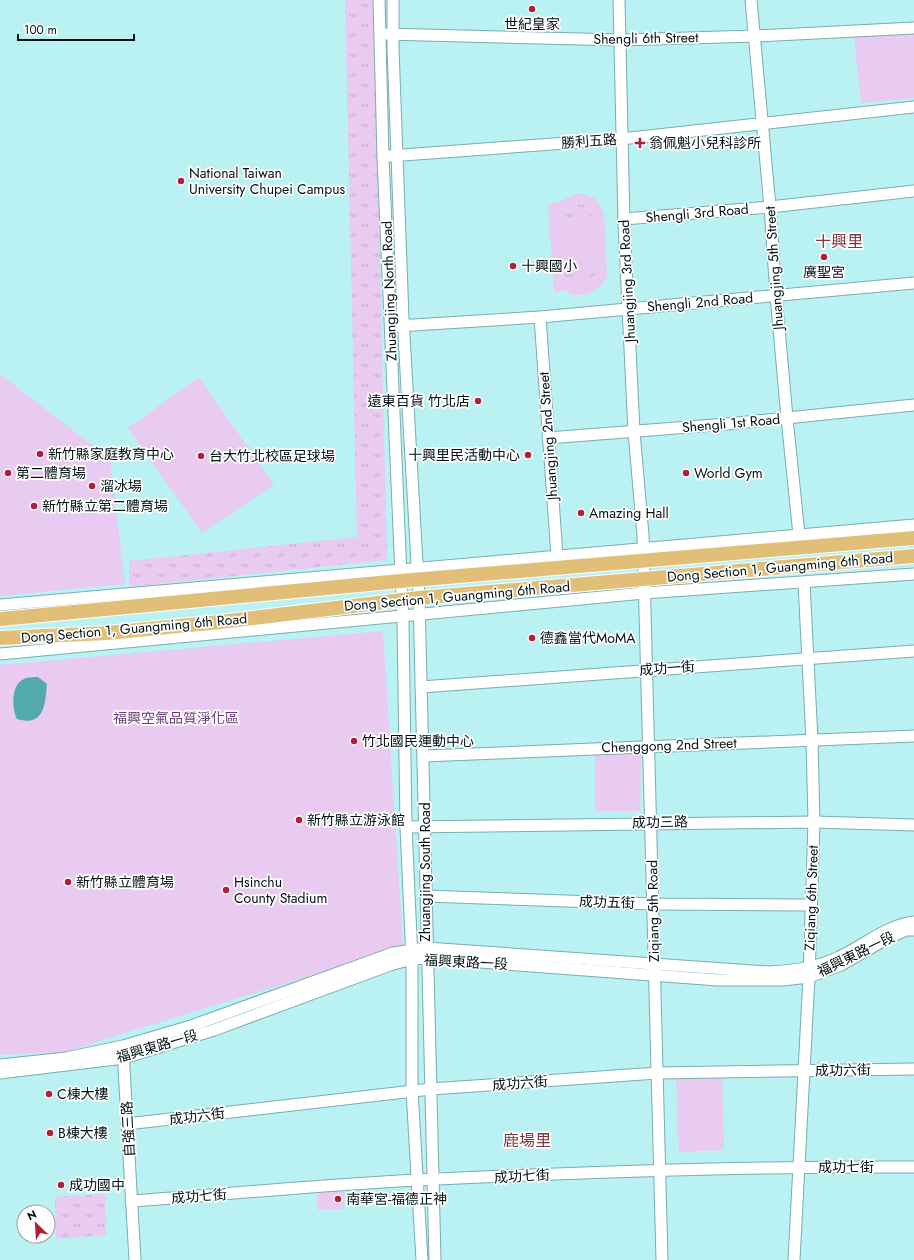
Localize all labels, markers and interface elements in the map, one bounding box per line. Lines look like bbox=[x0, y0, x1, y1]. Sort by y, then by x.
marker: 世紀皇家 bbox=[527, 4, 537, 14]
place label: 世紀皇家 bbox=[504, 14, 560, 34]
scale bar bbox=[18, 16, 134, 42]
text: 100 m bbox=[24, 21, 57, 39]
street label: Shengli 6th Street bbox=[593, 27, 699, 49]
street label: 勝利五路 bbox=[560, 129, 618, 153]
place label: 翁佩魁小兒科診所 bbox=[649, 133, 761, 153]
marker: 翁佩魁小兒科診所 bbox=[634, 137, 646, 149]
place label: National Taiwan University Chupei Campus bbox=[189, 163, 346, 199]
marker: National Taiwan University Chupei Campus bbox=[176, 176, 186, 186]
street label: Shengli 3rd Road bbox=[645, 199, 749, 227]
street label: Jhuangjing 5th Street bbox=[760, 205, 788, 332]
street label: Jhuangjing 3rd Road bbox=[614, 219, 640, 345]
street label: Zhuangjing North Road bbox=[377, 221, 401, 361]
district label: 十興里 bbox=[815, 230, 863, 253]
marker: 廣聖宮 bbox=[819, 252, 829, 262]
place label: 十興國小 bbox=[521, 256, 577, 276]
marker: 十興國小 bbox=[508, 261, 518, 271]
place label: 廣聖宮 bbox=[803, 262, 845, 282]
street label: Shengli 2nd Road bbox=[646, 287, 754, 317]
street label: Jhuangjing 2nd Street bbox=[533, 371, 563, 503]
place label: 遠東百貨 竹北店 bbox=[368, 391, 470, 411]
marker: 遠東百貨 竹北店 bbox=[473, 396, 483, 406]
street label: Shengli 1st Road bbox=[681, 409, 781, 437]
place label: 新竹縣家庭教育中心 bbox=[48, 444, 174, 464]
place label: 十興里民活動中心 bbox=[408, 445, 520, 465]
place label: 台大竹北校區足球場 bbox=[209, 446, 335, 466]
marker: 新竹縣家庭教育中心 bbox=[35, 449, 45, 459]
marker: 十興里民活動中心 bbox=[523, 450, 533, 460]
marker: 台大竹北校區足球場 bbox=[196, 451, 206, 461]
place label: 第二體育場 bbox=[16, 463, 86, 483]
place label: World Gym bbox=[694, 463, 763, 483]
marker: 第二體育場 bbox=[3, 468, 13, 478]
marker: World Gym bbox=[681, 468, 691, 478]
place label: 溜冰場 bbox=[100, 476, 142, 496]
marker: 溜冰場 bbox=[87, 481, 97, 491]
place label: 新竹縣立第二體育場 bbox=[42, 496, 168, 516]
marker: 新竹縣立第二體育場 bbox=[29, 501, 39, 511]
place label: Amazing Hall bbox=[589, 503, 669, 523]
marker: Amazing Hall bbox=[576, 508, 586, 518]
street label: Dong Section 1, Guangming 6th Road bbox=[666, 547, 894, 587]
street label: Dong Section 1, Guangming 6th Road bbox=[343, 576, 571, 616]
street label: Dong Section 1, Guangming 6th Road bbox=[20, 608, 248, 648]
place label: 德鑫當代MoMA bbox=[540, 628, 636, 648]
marker: 德鑫當代MoMA bbox=[527, 633, 537, 643]
street label: 成功一街 bbox=[638, 656, 696, 680]
park label: 福興空氣品質淨化區 bbox=[113, 708, 239, 728]
place label: 竹北國民運動中心 bbox=[362, 731, 474, 751]
street label: Chenggong 2nd Street bbox=[601, 733, 738, 757]
marker: 竹北國民運動中心 bbox=[349, 736, 359, 746]
street label: Zhuangjing South Road bbox=[415, 802, 435, 942]
place label: 新竹縣立游泳館 bbox=[307, 810, 405, 830]
street label: 成功三路 bbox=[632, 812, 688, 832]
marker: 新竹縣立游泳館 bbox=[294, 815, 304, 825]
street label: Ziqiang 6th Street bbox=[799, 844, 823, 951]
street label: Ziqiang 5th Road bbox=[642, 860, 664, 962]
place label: 新竹縣立體育場 bbox=[76, 872, 174, 892]
place label: Hsinchu County Stadium bbox=[234, 872, 327, 908]
marker: 新竹縣立體育場 bbox=[63, 877, 73, 887]
marker: Hsinchu County Stadium bbox=[221, 885, 231, 895]
street label: 成功五街 bbox=[579, 891, 635, 913]
street label: 福興東路一段 bbox=[814, 927, 898, 981]
street label: 福興東路一段 bbox=[424, 950, 508, 974]
street label: 福興東路一段 bbox=[114, 1025, 200, 1067]
street label: 成功六街 bbox=[815, 1060, 871, 1080]
street label: 成功六街 bbox=[491, 1071, 549, 1095]
place label: C棟大樓 bbox=[57, 1084, 109, 1104]
marker: C棟大樓 bbox=[44, 1089, 54, 1099]
street label: 自強三路 bbox=[117, 1101, 139, 1157]
street label: 成功六街 bbox=[168, 1103, 226, 1129]
place label: B棟大樓 bbox=[58, 1123, 108, 1143]
marker: B棟大樓 bbox=[45, 1128, 55, 1138]
district label: 鹿場里 bbox=[503, 1129, 551, 1152]
street label: 成功七街 bbox=[818, 1157, 874, 1177]
street label: 成功七街 bbox=[494, 1165, 550, 1187]
place label: 成功國中 bbox=[69, 1175, 125, 1195]
marker: 成功國中 bbox=[56, 1180, 66, 1190]
street label: 成功七街 bbox=[170, 1184, 228, 1208]
place label: 南華宮-福德正神 bbox=[346, 1189, 447, 1209]
marker: 南華宮-福德正神 bbox=[333, 1194, 343, 1204]
north arrow bbox=[16, 1204, 56, 1244]
text: N bbox=[24, 1206, 39, 1224]

